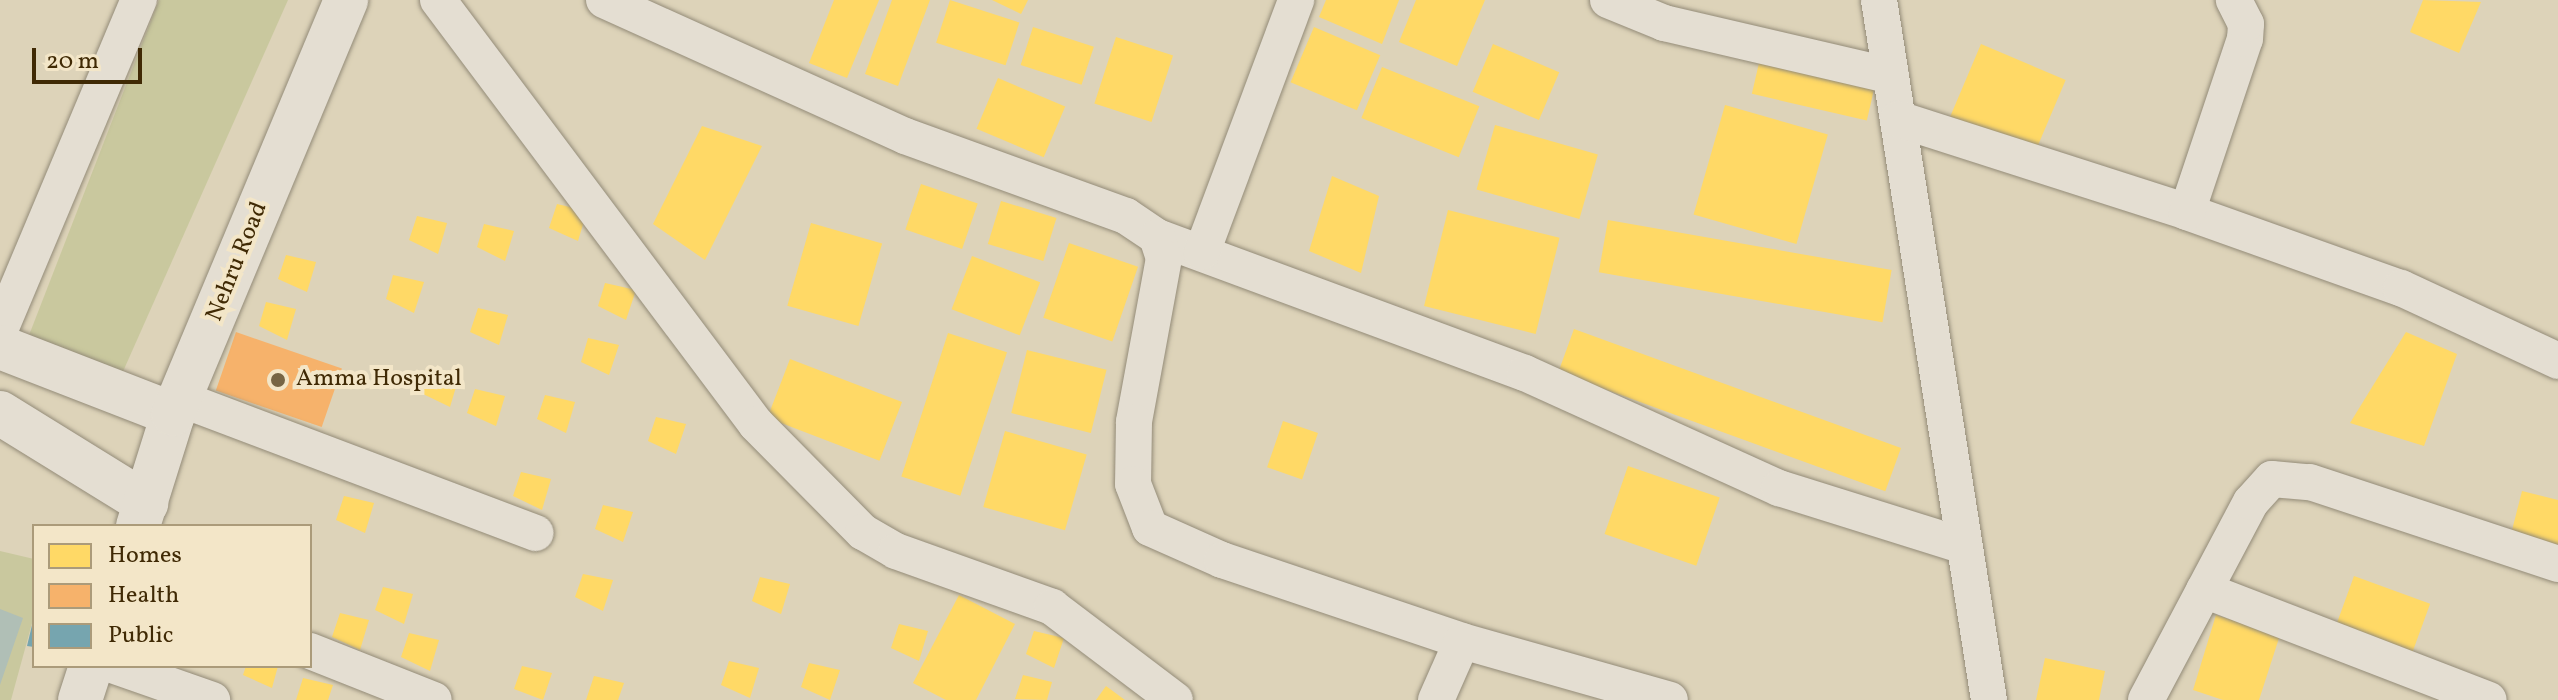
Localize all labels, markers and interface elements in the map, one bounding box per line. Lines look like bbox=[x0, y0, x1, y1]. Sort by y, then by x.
scale bar bbox=[36, 32, 146, 82]
text: 20 m bbox=[46, 45, 99, 79]
street label: Nehru Road bbox=[201, 198, 275, 326]
place label: Amma Hospital bbox=[296, 366, 462, 394]
marker: Amma Hospital bbox=[267, 369, 289, 391]
legend bbox=[32, 524, 312, 668]
text: Homes bbox=[108, 539, 182, 573]
text: Health bbox=[108, 579, 179, 613]
text: Public bbox=[108, 619, 174, 653]

